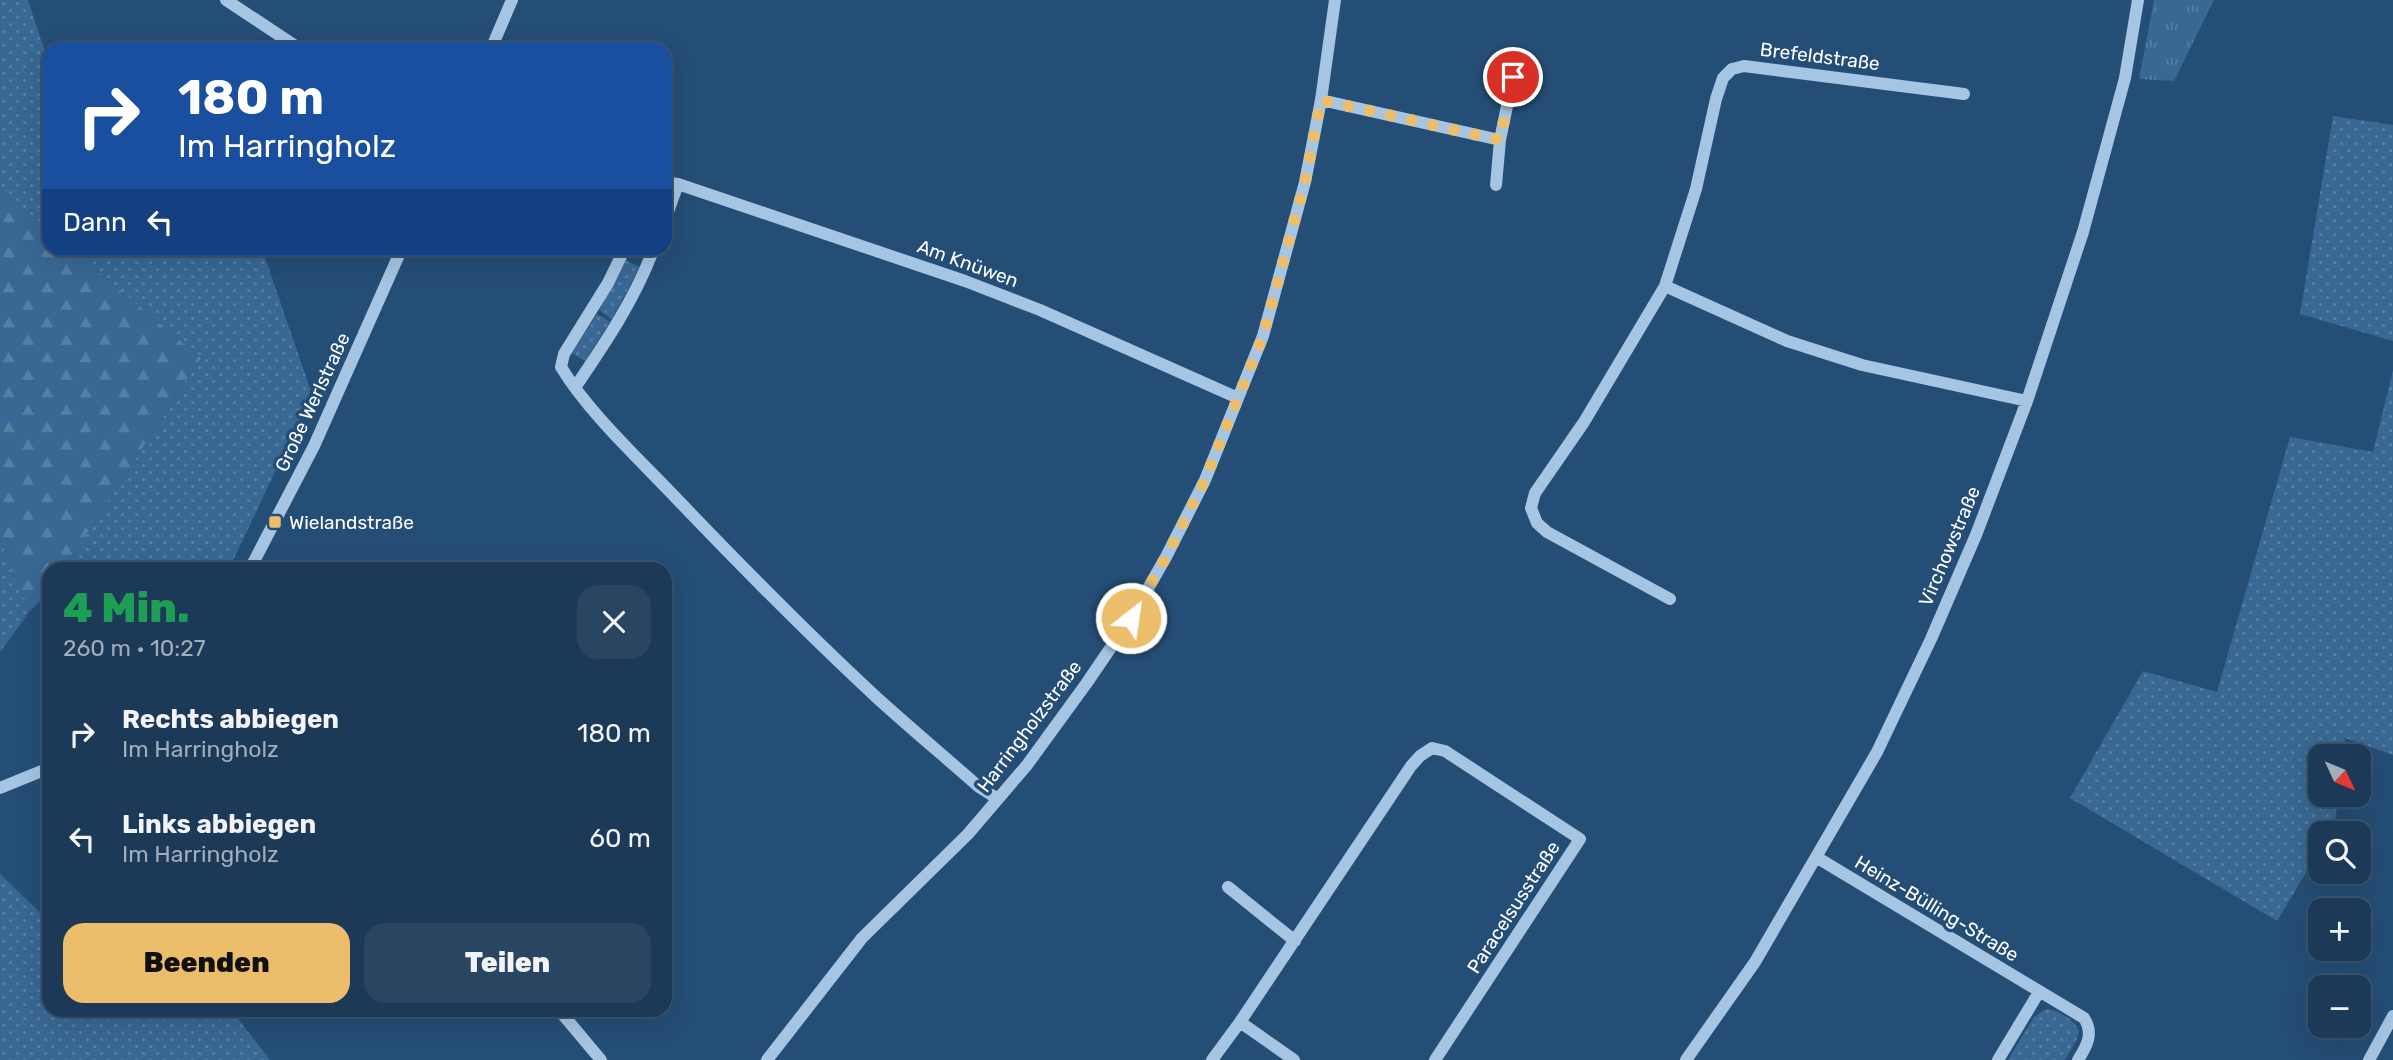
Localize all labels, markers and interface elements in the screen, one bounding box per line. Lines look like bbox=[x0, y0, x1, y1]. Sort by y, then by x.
street label: Brefeldstraße bbox=[1759, 38, 1881, 75]
pin bbox=[1483, 47, 1543, 107]
icon: arrive bbox=[1494, 58, 1532, 96]
text: 180 m bbox=[178, 68, 324, 126]
icon: right bbox=[63, 70, 154, 161]
text: Im Harringholz bbox=[178, 127, 396, 165]
icon: left bbox=[141, 203, 179, 241]
text: Dann bbox=[63, 207, 127, 238]
street label: Am Knüwen bbox=[914, 235, 1021, 292]
street label: Große Werlstraße bbox=[270, 329, 355, 475]
street label: Virchowstraße bbox=[1914, 483, 1985, 610]
place label: Wielandstraße bbox=[289, 511, 414, 534]
marker: Wielandstraße bbox=[267, 514, 283, 530]
position arrow bbox=[1094, 581, 1168, 655]
text: 4 Min. bbox=[63, 583, 189, 633]
button: close bbox=[577, 585, 651, 659]
text: 260 m · 10:27 bbox=[63, 634, 206, 662]
street label: Harringholzstraße bbox=[972, 656, 1086, 797]
text: Rechts abbiegen bbox=[122, 704, 339, 735]
icon: right bbox=[63, 715, 101, 753]
text: 180 m bbox=[577, 718, 651, 749]
text: Im Harringholz bbox=[122, 735, 279, 763]
north arrow bbox=[2308, 744, 2371, 807]
map controls bbox=[2308, 744, 2371, 1038]
text: Links abbiegen bbox=[122, 809, 316, 840]
icon: left bbox=[63, 820, 101, 858]
button: search bbox=[2308, 821, 2371, 884]
text: 60 m bbox=[589, 823, 651, 854]
street label: Paracelsusstraße bbox=[1462, 837, 1565, 978]
text: Im Harringholz bbox=[122, 840, 279, 868]
street label: Heinz-Bülling-Straße bbox=[1851, 850, 2023, 966]
button: + bbox=[2308, 898, 2371, 961]
button: Beenden bbox=[63, 923, 350, 1003]
button: Teilen bbox=[364, 923, 651, 1003]
button: − bbox=[2308, 975, 2371, 1038]

